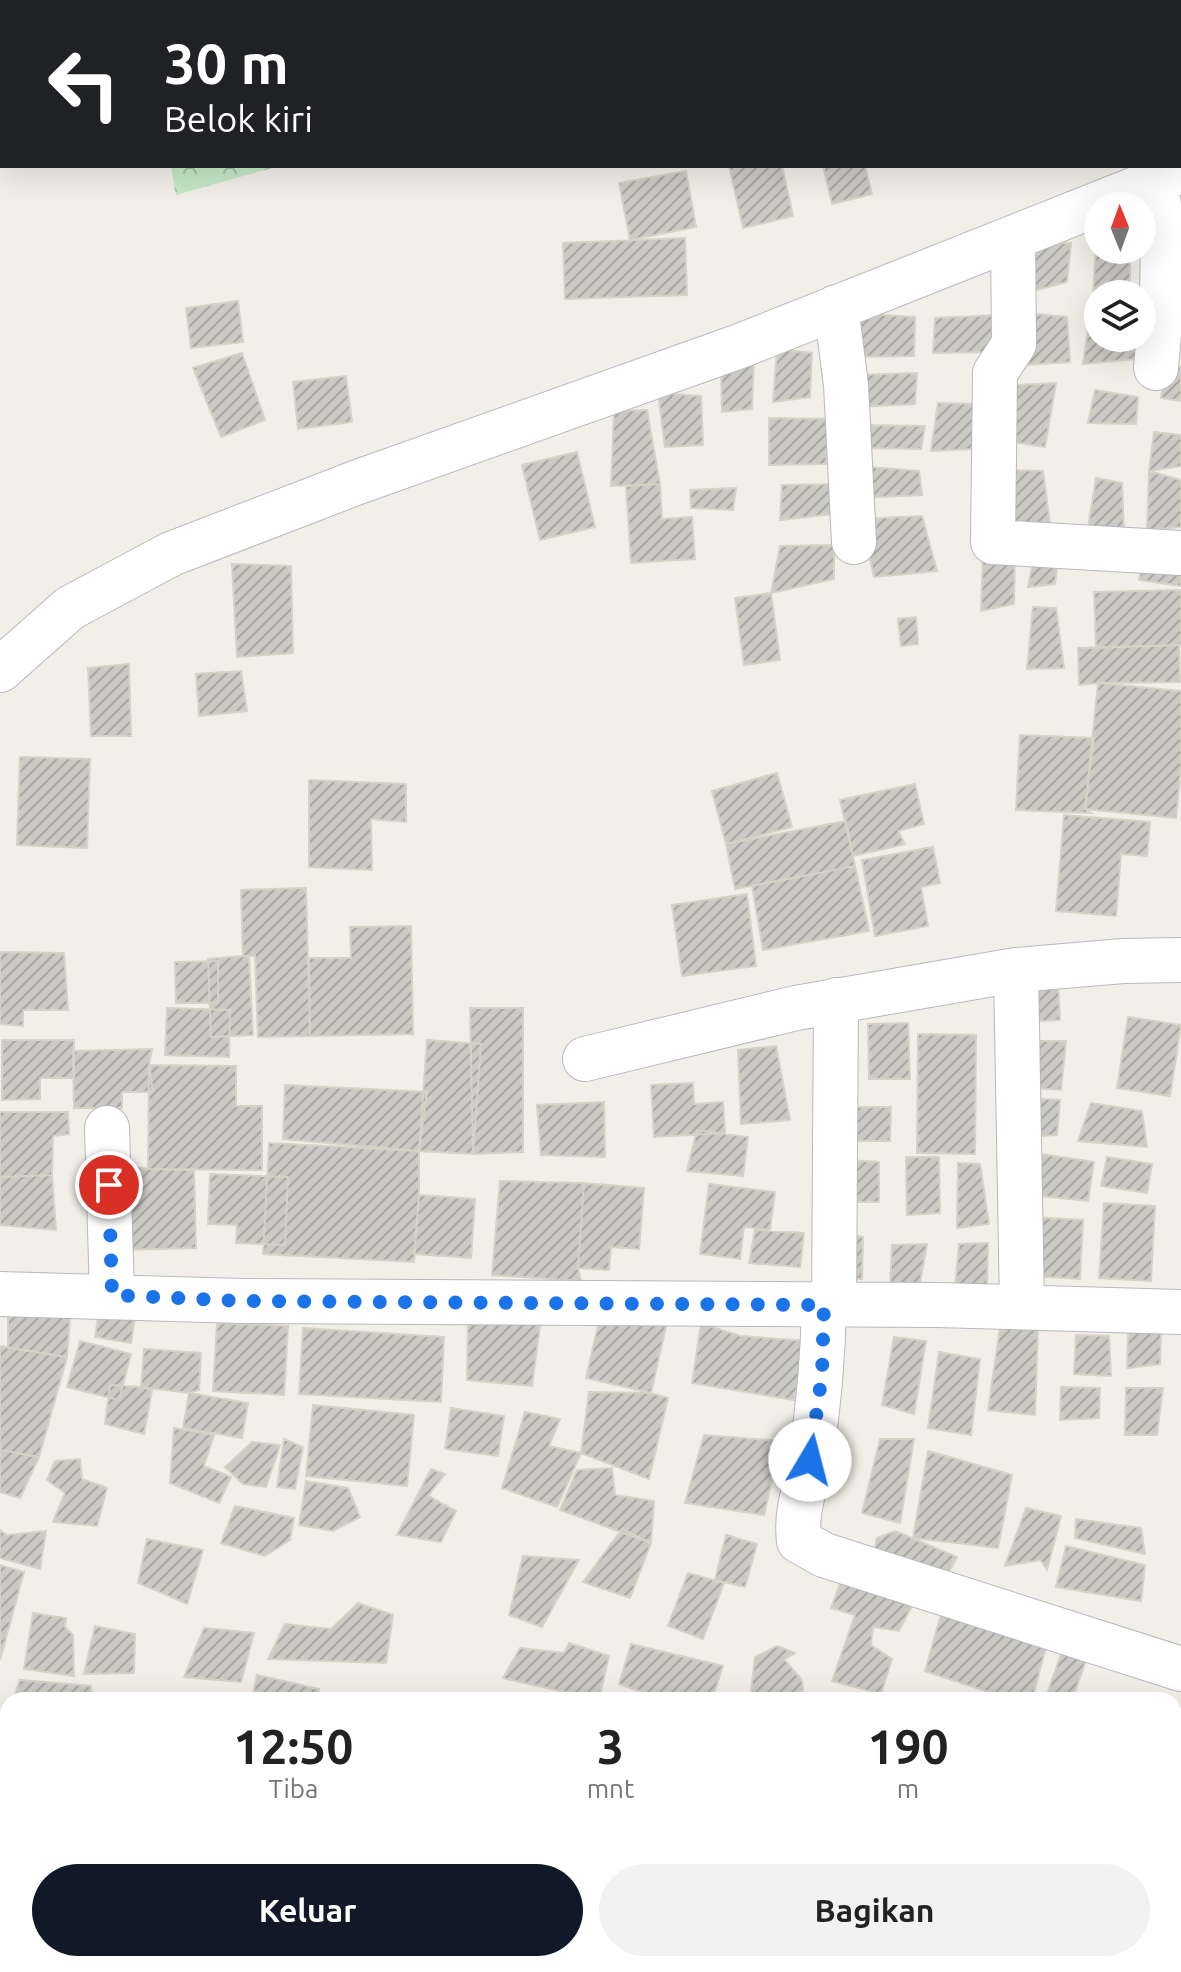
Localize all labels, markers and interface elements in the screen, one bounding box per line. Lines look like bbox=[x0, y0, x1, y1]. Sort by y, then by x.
icon: left bbox=[32, 32, 136, 136]
text: 30 m bbox=[164, 32, 289, 95]
text: Belok kiri bbox=[164, 98, 313, 139]
north arrow bbox=[1084, 192, 1156, 264]
map controls bbox=[1084, 192, 1156, 352]
button: layers bbox=[1084, 280, 1156, 352]
pin bbox=[75, 1151, 143, 1219]
icon: arrive bbox=[87, 1163, 131, 1207]
position arrow bbox=[768, 1418, 852, 1502]
text: 12:50 bbox=[233, 1719, 353, 1773]
text: 3 bbox=[597, 1719, 624, 1773]
text: 190 bbox=[867, 1719, 949, 1773]
text: Tiba bbox=[268, 1774, 318, 1803]
text: mnt bbox=[587, 1774, 634, 1803]
text: m bbox=[897, 1774, 919, 1803]
button: Keluar bbox=[32, 1864, 583, 1956]
button: Bagikan bbox=[599, 1864, 1150, 1956]

